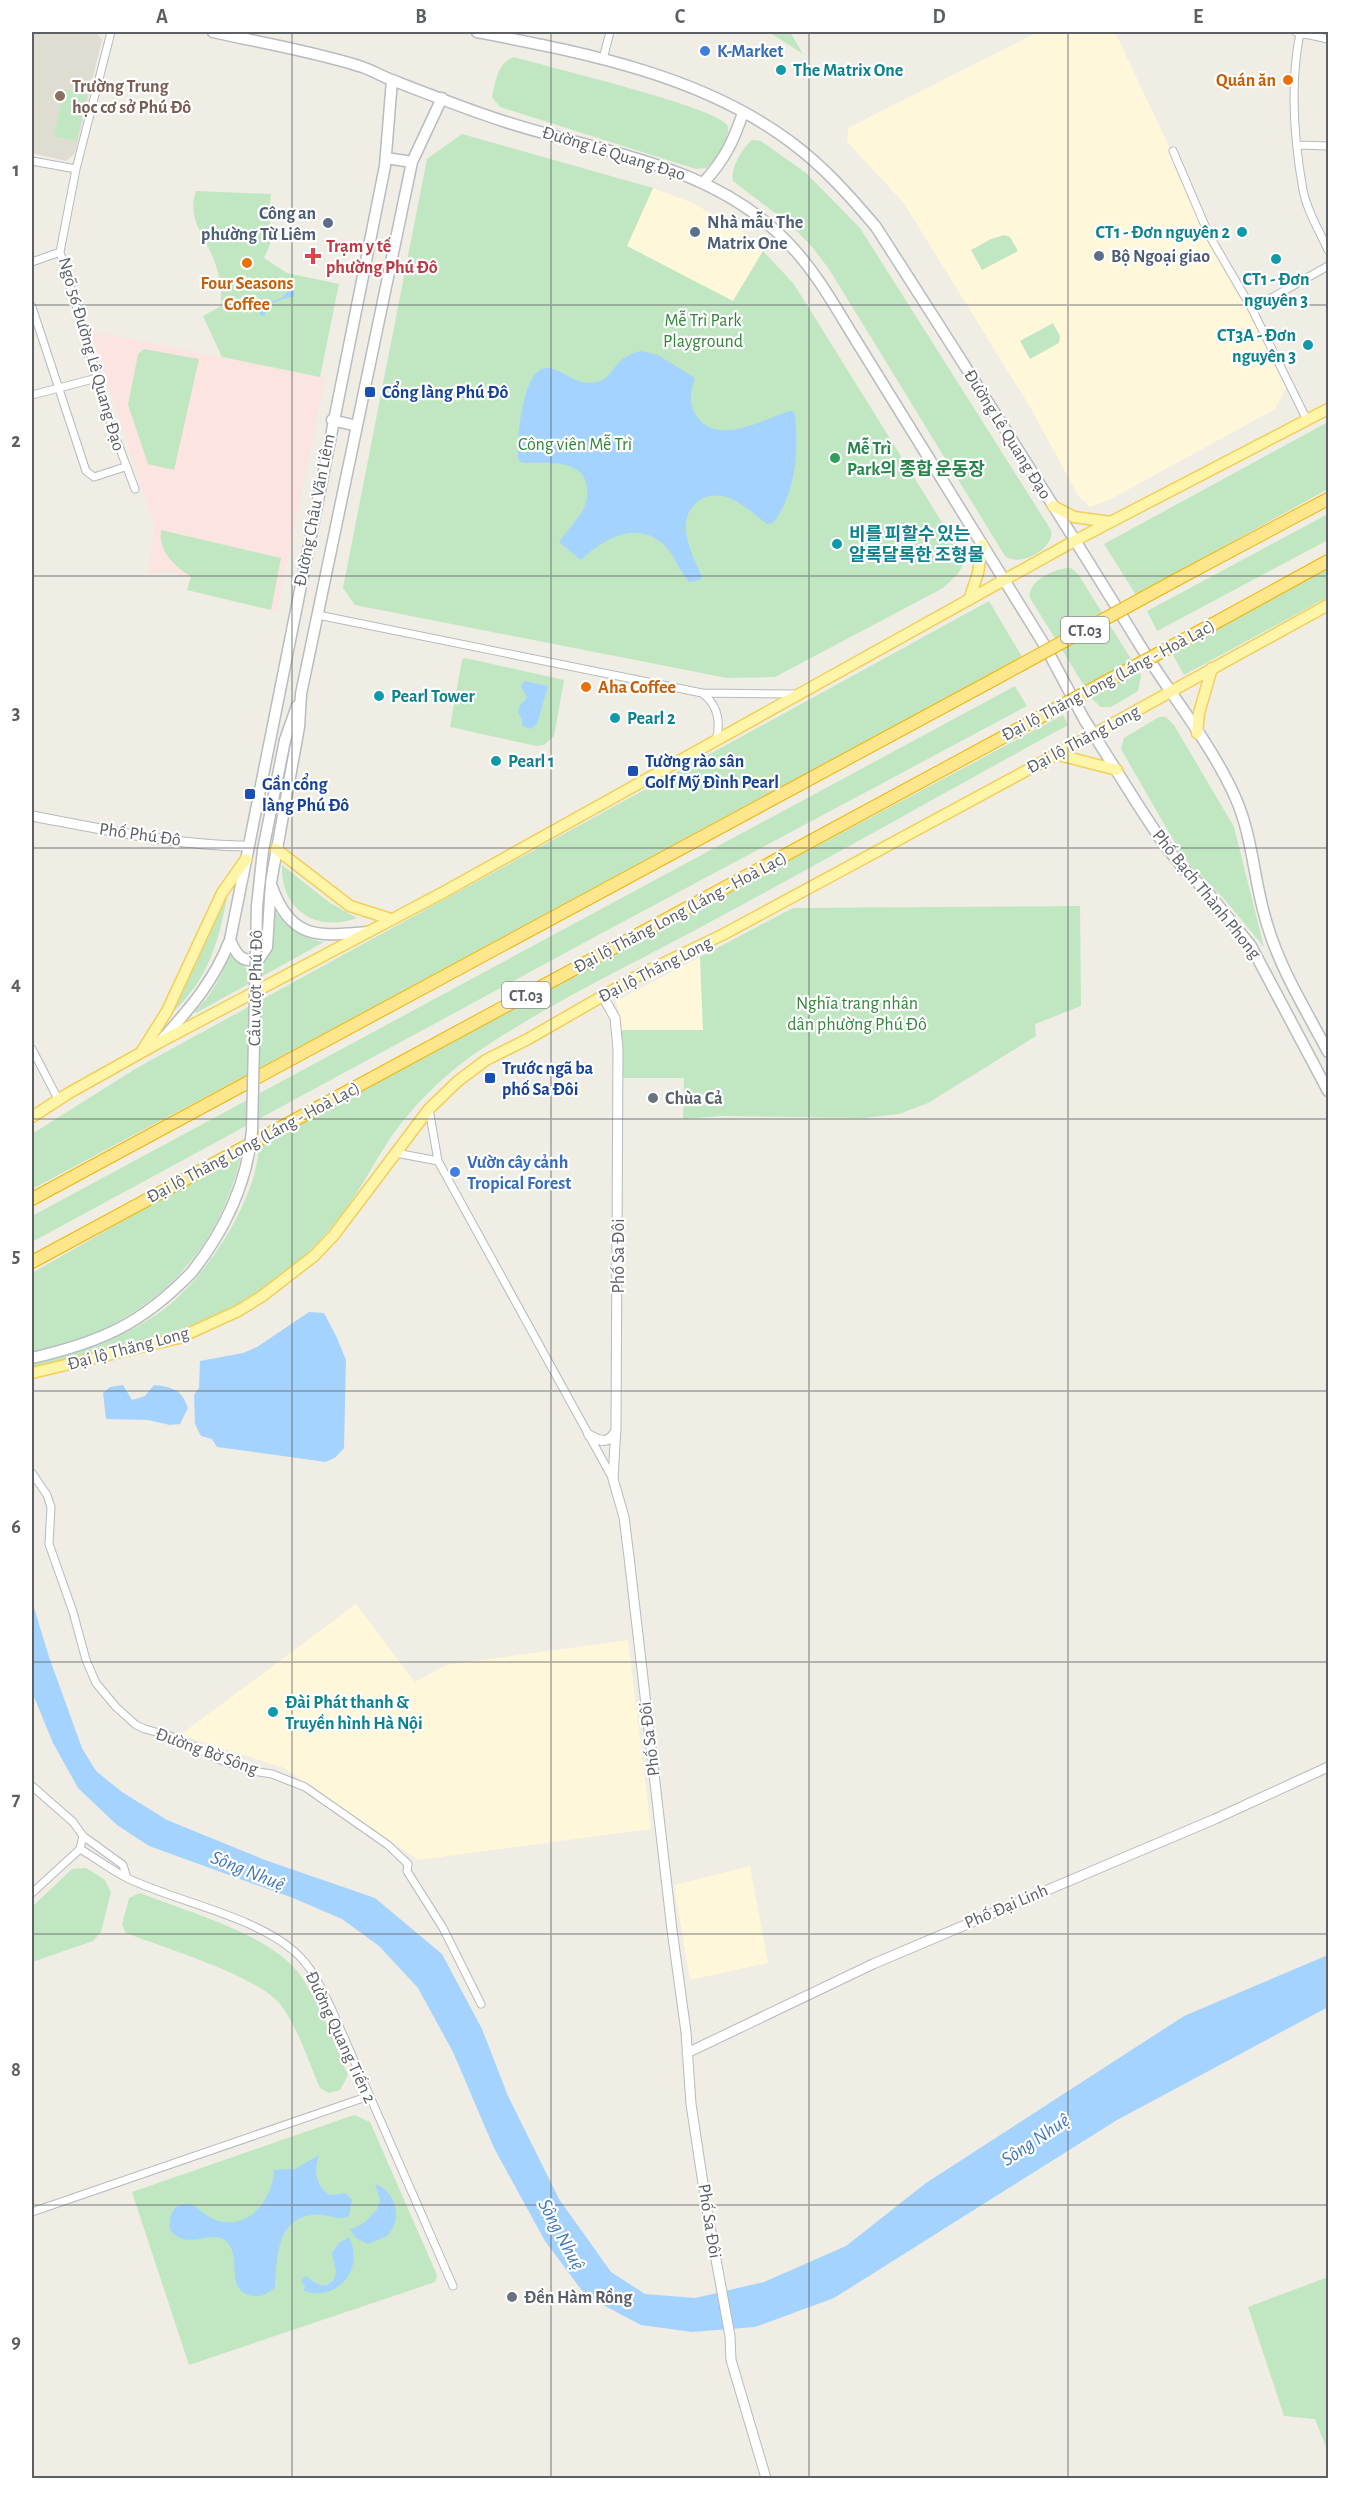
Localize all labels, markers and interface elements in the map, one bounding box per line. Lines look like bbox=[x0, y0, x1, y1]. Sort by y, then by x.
text: A bbox=[156, 7, 168, 27]
text: B bbox=[415, 7, 427, 27]
text: C bbox=[675, 7, 686, 27]
text: D bbox=[932, 7, 946, 27]
text: E bbox=[1193, 7, 1203, 27]
place label: K-Market bbox=[717, 43, 783, 61]
marker: K-Market bbox=[698, 44, 712, 58]
place label: The Matrix One bbox=[793, 62, 903, 80]
marker: The Matrix One bbox=[774, 63, 788, 77]
place label: Quán ăn bbox=[1216, 72, 1276, 90]
marker: Quán ăn bbox=[1281, 73, 1295, 87]
place label: Trường Trung học cơ sở Phú Đô bbox=[72, 78, 191, 117]
marker: Trường Trung học cơ sở Phú Đô bbox=[53, 89, 67, 103]
street label: Đường Lê Quang Đạo bbox=[540, 124, 688, 184]
text: 1 bbox=[12, 160, 20, 180]
place label: Công an phường Từ Liêm bbox=[201, 205, 316, 244]
place label: Nhà mẫu The Matrix One bbox=[707, 211, 803, 253]
marker: Công an phường Từ Liêm bbox=[321, 216, 335, 230]
place label: CT1 - Đơn nguyên 2 bbox=[1096, 224, 1231, 242]
marker: Nhà mẫu The Matrix One bbox=[688, 225, 702, 239]
marker: CT1 - Đơn nguyên 2 bbox=[1235, 225, 1249, 239]
place label: Trạm y tế phường Phú Đô bbox=[326, 236, 438, 277]
marker: Trạm y tế phường Phú Đô bbox=[304, 247, 322, 265]
place label: Bộ Ngoại giao bbox=[1111, 248, 1210, 266]
marker: Bộ Ngoại giao bbox=[1092, 249, 1106, 263]
marker: CT1 - Đơn nguyên 3 bbox=[1269, 252, 1283, 266]
street label: Ngõ 56 Đường Lê Quang Đạo bbox=[55, 255, 127, 453]
marker: Four Seasons Coffee bbox=[240, 256, 254, 270]
place label: CT1 - Đơn nguyên 3 bbox=[1243, 271, 1309, 310]
place label: Four Seasons Coffee bbox=[201, 275, 294, 314]
park label: Mễ Trì Park Playground bbox=[663, 310, 743, 351]
place label: CT3A - Đơn nguyên 3 bbox=[1217, 327, 1296, 366]
marker: CT3A - Đơn nguyên 3 bbox=[1301, 338, 1315, 352]
street label: Đường Lê Quang Đạo bbox=[960, 367, 1054, 503]
place label: Cổng làng Phú Đô bbox=[382, 381, 508, 402]
marker: Cổng làng Phú Đô bbox=[363, 385, 377, 399]
text: 2 bbox=[11, 431, 21, 451]
street label: Đường Châu Văn Liêm bbox=[291, 432, 339, 588]
park label: Công viên Mễ Trì bbox=[518, 434, 632, 454]
place label: Mễ Trì Park의 종합 운동장 bbox=[847, 437, 985, 479]
marker: Mễ Trì Park의 종합 운동장 bbox=[828, 451, 842, 465]
place label: 비를 피할수 있는 알록달록한 조형물 bbox=[849, 524, 984, 565]
marker: 비를 피할수 있는 알록달록한 조형물 bbox=[830, 537, 844, 551]
street label: Đại lộ Thăng Long (Láng - Hoà Lạc) bbox=[998, 614, 1218, 746]
road number: CT.03 bbox=[1061, 617, 1109, 643]
place label: Aha Coffee bbox=[598, 679, 676, 697]
marker: Aha Coffee bbox=[579, 680, 593, 694]
place label: Pearl Tower bbox=[391, 688, 475, 706]
marker: Pearl Tower bbox=[372, 689, 386, 703]
street label: Đại lộ Thăng Long bbox=[1023, 700, 1143, 778]
text: 3 bbox=[12, 703, 20, 723]
place label: Pearl 2 bbox=[627, 710, 676, 728]
marker: Pearl 2 bbox=[608, 711, 622, 725]
place label: Pearl 1 bbox=[508, 753, 554, 771]
place label: Tường rào sân Golf Mỹ Đình Pearl bbox=[645, 753, 779, 792]
marker: Pearl 1 bbox=[489, 754, 503, 768]
marker: Tường rào sân Golf Mỹ Đình Pearl bbox=[626, 764, 640, 778]
place label: Gần cổng làng Phú Đô bbox=[262, 773, 349, 815]
marker: Gần cổng làng Phú Đô bbox=[243, 787, 257, 801]
street label: Phố Phú Đô bbox=[98, 819, 182, 850]
street label: Phố Bạch Thành Phong bbox=[1149, 826, 1265, 963]
street label: Đại lộ Thăng Long (Láng - Hoà Lạc) bbox=[570, 846, 790, 978]
street label: Cầu vượt Phú Đô bbox=[245, 930, 266, 1046]
street label: Đại lộ Thăng Long bbox=[594, 931, 716, 1007]
text: 4 bbox=[11, 974, 21, 994]
road number: CT.03 bbox=[502, 982, 550, 1008]
park label: Nghĩa trang nhân dân phường Phú Đô bbox=[787, 995, 927, 1034]
place label: Trước ngã ba phố Sa Đôi bbox=[502, 1060, 594, 1099]
marker: Trước ngã ba phố Sa Đôi bbox=[483, 1071, 497, 1085]
street label: Đại lộ Thăng Long (Láng - Hoà Lạc) bbox=[144, 1079, 363, 1207]
place label: Chùa Cả bbox=[665, 1090, 723, 1108]
marker: Chùa Cả bbox=[646, 1091, 660, 1105]
place label: Vườn cây cảnh Tropical Forest bbox=[467, 1154, 571, 1193]
marker: Vườn cây cảnh Tropical Forest bbox=[448, 1165, 462, 1179]
street label: Phố Sa Đôi bbox=[609, 1218, 628, 1294]
text: 5 bbox=[12, 1246, 20, 1266]
street label: Đại lộ Thăng Long bbox=[66, 1324, 191, 1374]
text: 6 bbox=[11, 1517, 21, 1537]
place label: Đài Phát thanh & Truyền hình Hà Nội bbox=[285, 1694, 423, 1733]
street label: Phố Sa Đôi bbox=[635, 1700, 664, 1777]
marker: Đài Phát thanh & Truyền hình Hà Nội bbox=[266, 1705, 280, 1719]
street label: Đường Bờ Sông bbox=[153, 1725, 261, 1779]
text: 7 bbox=[12, 1789, 21, 1809]
water label: Sông Nhuệ bbox=[208, 1847, 288, 1895]
street label: Phố Đại Linh bbox=[962, 1880, 1051, 1933]
street label: Đường Quang Tiến 2 bbox=[302, 1968, 379, 2106]
text: 8 bbox=[11, 2060, 21, 2080]
water label: Sông Nhuệ bbox=[998, 2110, 1074, 2170]
street label: Phố Sa Đôi bbox=[694, 2182, 725, 2260]
water label: Sông Nhuệ bbox=[534, 2196, 588, 2274]
place label: Đền Hàm Rồng bbox=[524, 2287, 633, 2307]
marker: Đền Hàm Rồng bbox=[505, 2290, 519, 2304]
text: 9 bbox=[11, 2332, 21, 2352]

